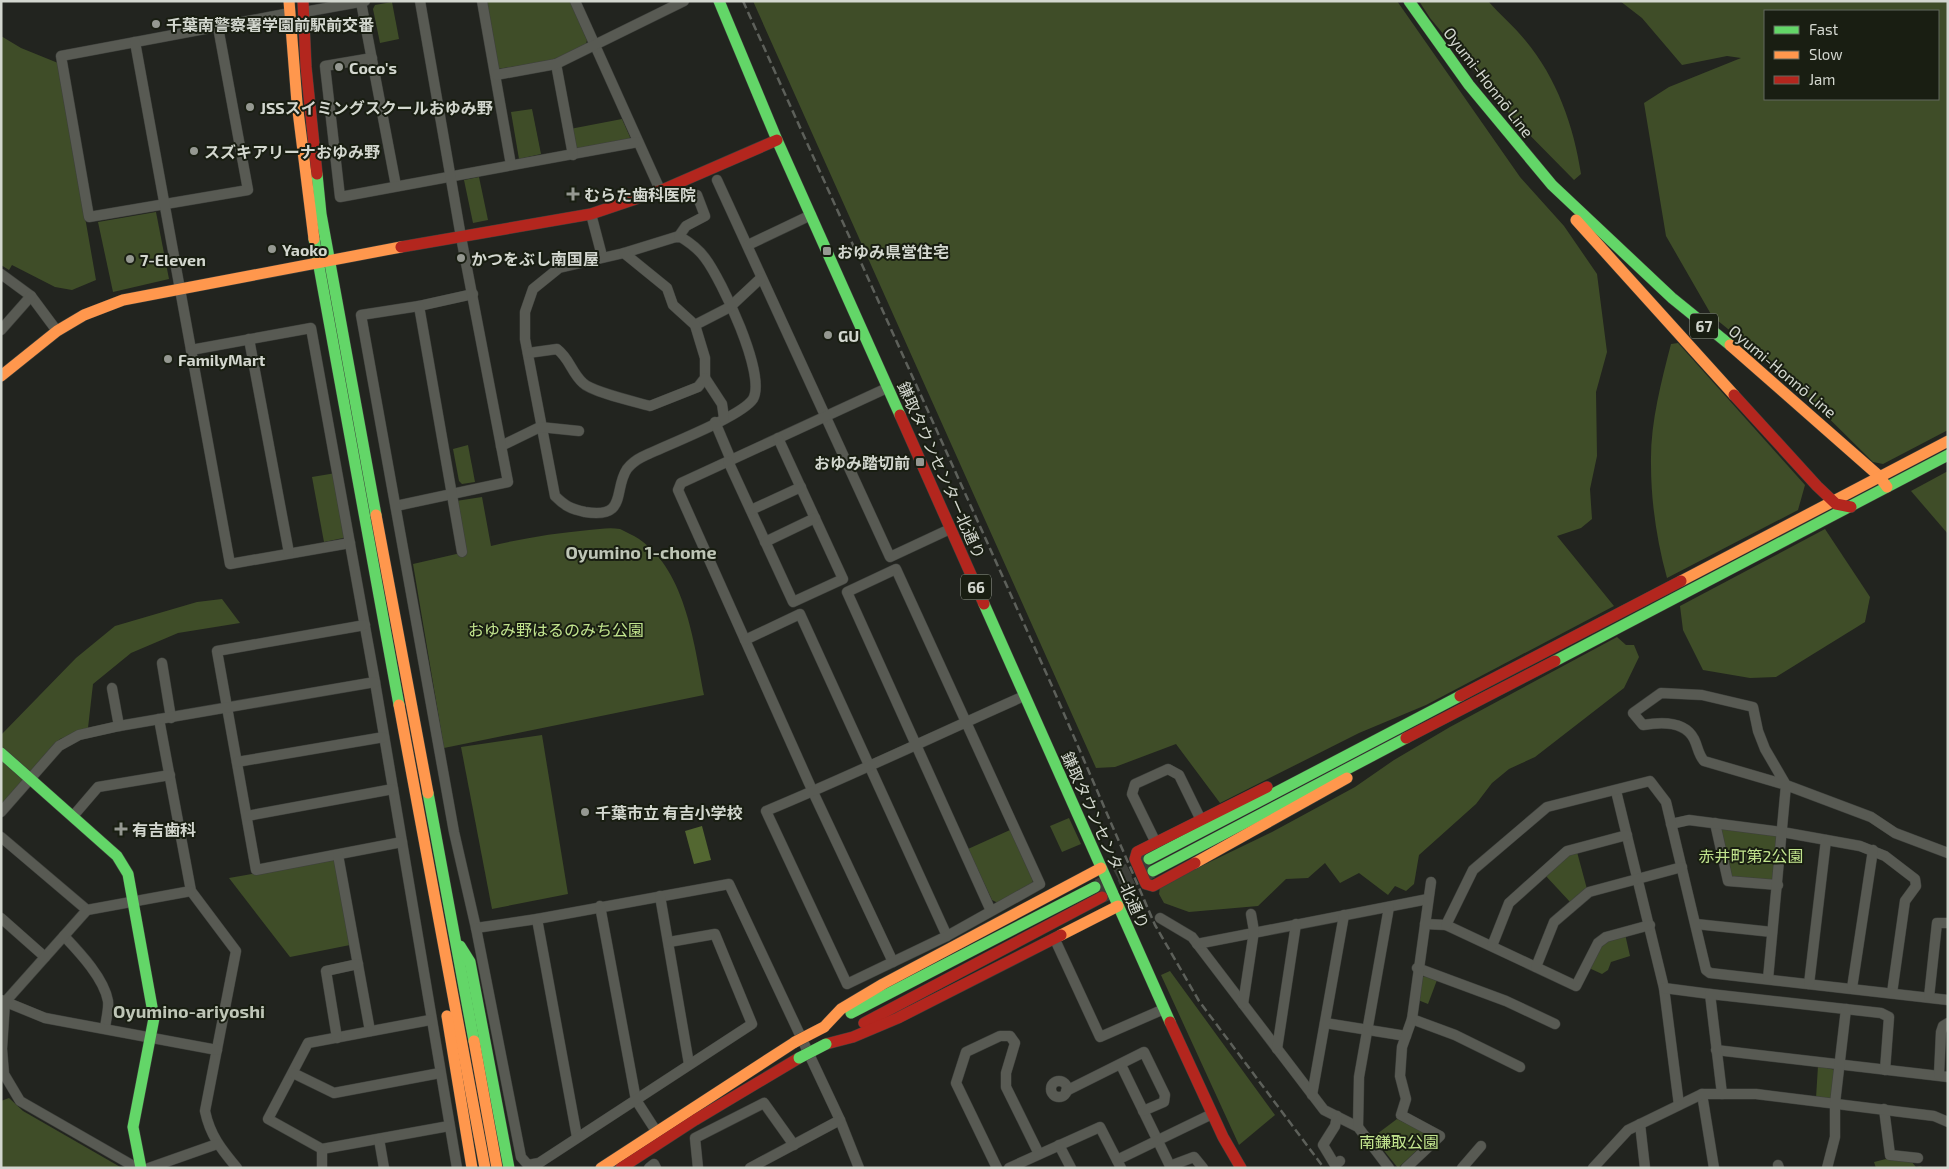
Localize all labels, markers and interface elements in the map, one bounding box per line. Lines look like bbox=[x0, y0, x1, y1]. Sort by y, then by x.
legend bbox=[1764, 10, 1939, 100]
place label: 千葉南警察署学園前駅前交番 bbox=[166, 15, 374, 34]
marker: 千葉南警察署学園前駅前交番 bbox=[150, 18, 162, 30]
text: Fast bbox=[1809, 20, 1839, 38]
street label: Oyumi-Honnō Line bbox=[1440, 23, 1538, 141]
text: Slow bbox=[1809, 45, 1843, 63]
place label: Coco's bbox=[349, 58, 397, 77]
marker: Coco's bbox=[333, 61, 345, 73]
text: Jam bbox=[1809, 70, 1835, 88]
place label: JSSスイミングスクールおゆみ野 bbox=[260, 98, 493, 117]
marker: JSSスイミングスクールおゆみ野 bbox=[244, 101, 256, 113]
place label: スズキアリーナおゆみ野 bbox=[204, 142, 380, 161]
marker: スズキアリーナおゆみ野 bbox=[188, 145, 200, 157]
place label: むらた歯科医院 bbox=[584, 185, 696, 204]
marker: むらた歯科医院 bbox=[566, 187, 580, 201]
place label: Yaoko bbox=[282, 240, 327, 259]
place label: おゆみ県営住宅 bbox=[837, 242, 949, 261]
marker: Yaoko bbox=[266, 243, 278, 255]
marker: おゆみ県営住宅 bbox=[821, 245, 833, 257]
place label: かつをぶし南国屋 bbox=[471, 249, 599, 268]
place label: 7-Eleven bbox=[140, 250, 206, 269]
marker: かつをぶし南国屋 bbox=[455, 252, 467, 264]
marker: 7-Eleven bbox=[124, 253, 136, 265]
road number: 67 bbox=[1690, 314, 1718, 338]
street label: Oyumi-Honnō Line bbox=[1725, 320, 1841, 422]
place label: GU bbox=[838, 326, 859, 345]
marker: GU bbox=[822, 329, 834, 341]
place label: FamilyMart bbox=[178, 350, 266, 370]
marker: FamilyMart bbox=[162, 353, 174, 365]
street label: 鎌取タウンセンター北通り bbox=[894, 378, 990, 562]
place label: おゆみ踏切前 bbox=[814, 453, 910, 472]
marker: おゆみ踏切前 bbox=[914, 456, 926, 468]
district label: Oyumino 1-chome bbox=[565, 541, 717, 563]
road number: 66 bbox=[961, 574, 991, 600]
park label: おゆみ野はるのみち公園 bbox=[468, 620, 644, 639]
street label: 鎌取タウンセンター北通り bbox=[1058, 748, 1154, 932]
place label: 千葉市立 有吉小学校 bbox=[595, 803, 742, 822]
marker: 千葉市立 有吉小学校 bbox=[579, 806, 591, 818]
place label: 有吉歯科 bbox=[132, 820, 196, 839]
marker: 有吉歯科 bbox=[114, 822, 128, 836]
park label: 赤井町第2公園 bbox=[1699, 846, 1804, 865]
district label: Oyumino-ariyoshi bbox=[113, 1000, 265, 1022]
park label: 南鎌取公園 bbox=[1359, 1132, 1439, 1151]

